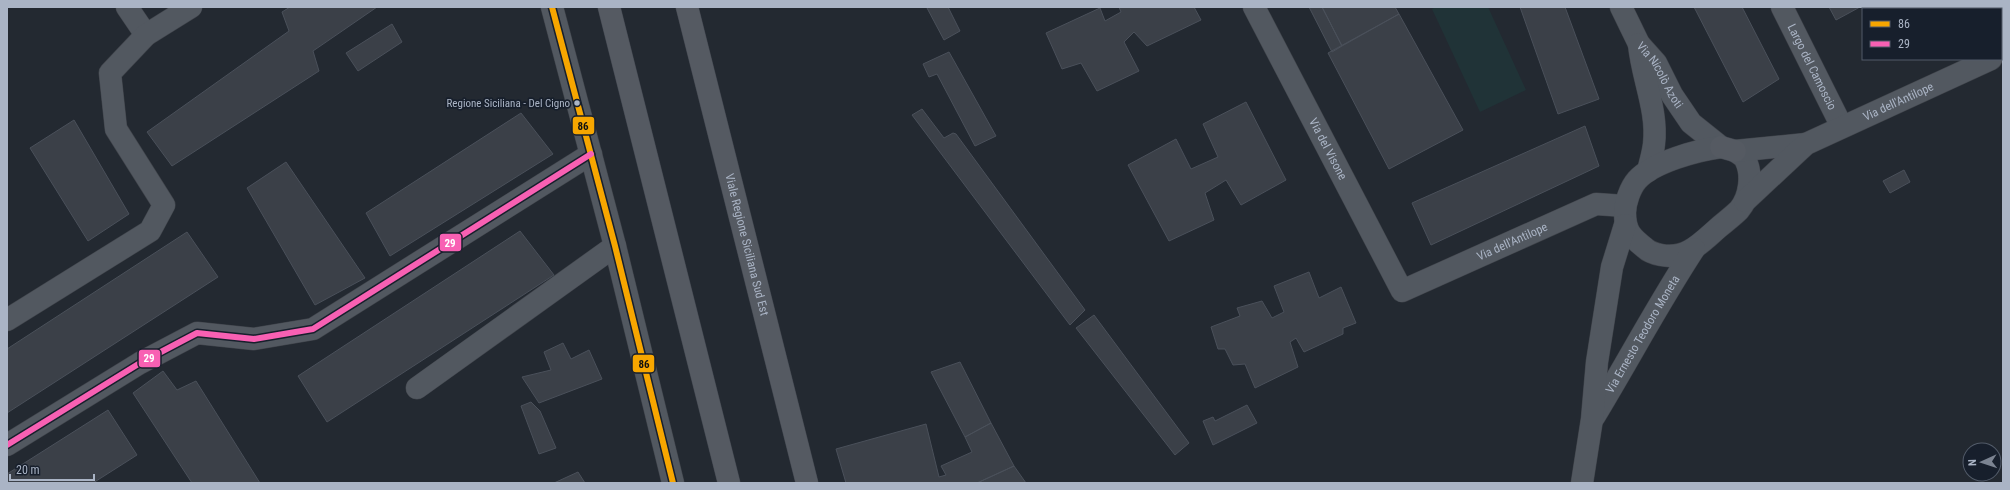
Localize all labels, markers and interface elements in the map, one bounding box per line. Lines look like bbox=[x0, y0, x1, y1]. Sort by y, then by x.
legend bbox=[1862, 8, 2002, 60]
text: 86 bbox=[1898, 17, 1910, 31]
street label: Largo del Camoscio bbox=[1785, 22, 1839, 112]
text: 29 bbox=[1898, 37, 1910, 51]
street label: Via Nicolò Azoti bbox=[1634, 39, 1686, 111]
street label: Via dell'Antilope bbox=[1861, 79, 1936, 124]
place label: Regione Siciliana - Del Cigno bbox=[446, 97, 570, 110]
marker: Regione Siciliana - Del Cigno bbox=[572, 98, 582, 108]
line badge: 86 bbox=[572, 116, 595, 135]
street label: Via del Visone bbox=[1306, 116, 1350, 182]
text: 86 bbox=[577, 120, 589, 133]
street label: Viale Regione Siciliana Sud Est bbox=[722, 172, 772, 318]
street label: Via dell'Antilope bbox=[1475, 220, 1550, 264]
line badge: 29 bbox=[439, 233, 462, 252]
text: 29 bbox=[444, 237, 456, 250]
street label: Via Ernesto Teodoro Moneta bbox=[1603, 273, 1683, 396]
line badge: 29 bbox=[138, 349, 161, 368]
text: 29 bbox=[143, 352, 155, 365]
line badge: 86 bbox=[632, 354, 655, 373]
text: 86 bbox=[638, 358, 650, 371]
north arrow bbox=[1962, 442, 2002, 482]
scale bar bbox=[10, 456, 94, 482]
text: N bbox=[1966, 459, 1979, 466]
text: 20 m bbox=[16, 463, 40, 477]

